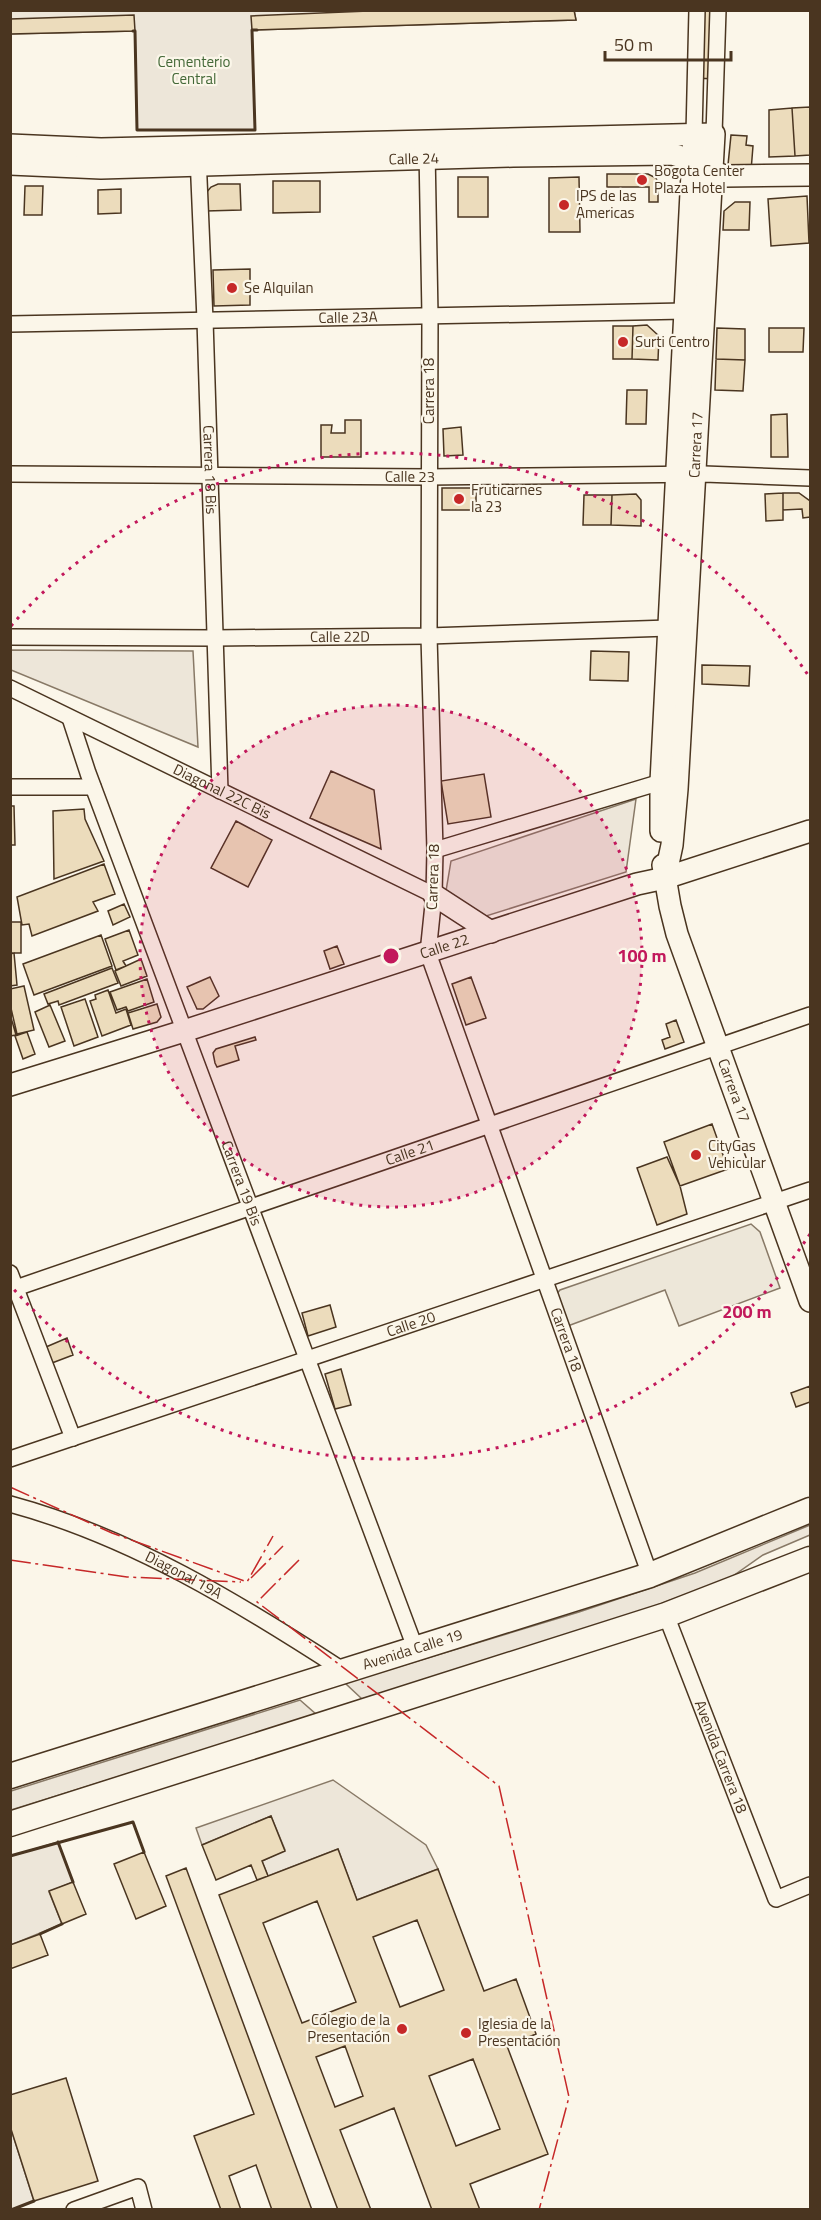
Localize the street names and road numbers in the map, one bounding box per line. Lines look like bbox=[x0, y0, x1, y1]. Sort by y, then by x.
street label: Calle 24 bbox=[388, 146, 439, 171]
street label: Calle 23A bbox=[318, 305, 378, 329]
street label: Carrera 18 bbox=[417, 358, 440, 424]
street label: Carrera 17 bbox=[682, 411, 709, 479]
street label: Carrera 18 Bis bbox=[197, 425, 223, 515]
street label: Calle 23 bbox=[385, 465, 435, 488]
street label: Calle 22D bbox=[310, 625, 370, 648]
street label: Diagonal 22C Bis bbox=[169, 757, 275, 825]
street label: Carrera 18 bbox=[420, 843, 445, 911]
street label: Calle 22 bbox=[417, 927, 472, 965]
street label: Carrera 17 bbox=[712, 1055, 756, 1126]
street label: Calle 21 bbox=[382, 1133, 437, 1171]
street label: Carrera 19 Bis bbox=[216, 1137, 268, 1229]
street label: Carrera 18 bbox=[544, 1304, 588, 1375]
street label: Calle 20 bbox=[383, 1305, 438, 1343]
street label: Diagonal 19A bbox=[141, 1545, 227, 1605]
street label: Avenida Calle 19 bbox=[360, 1623, 465, 1676]
street label: Avenida Carrera 18 bbox=[689, 1697, 754, 1817]

